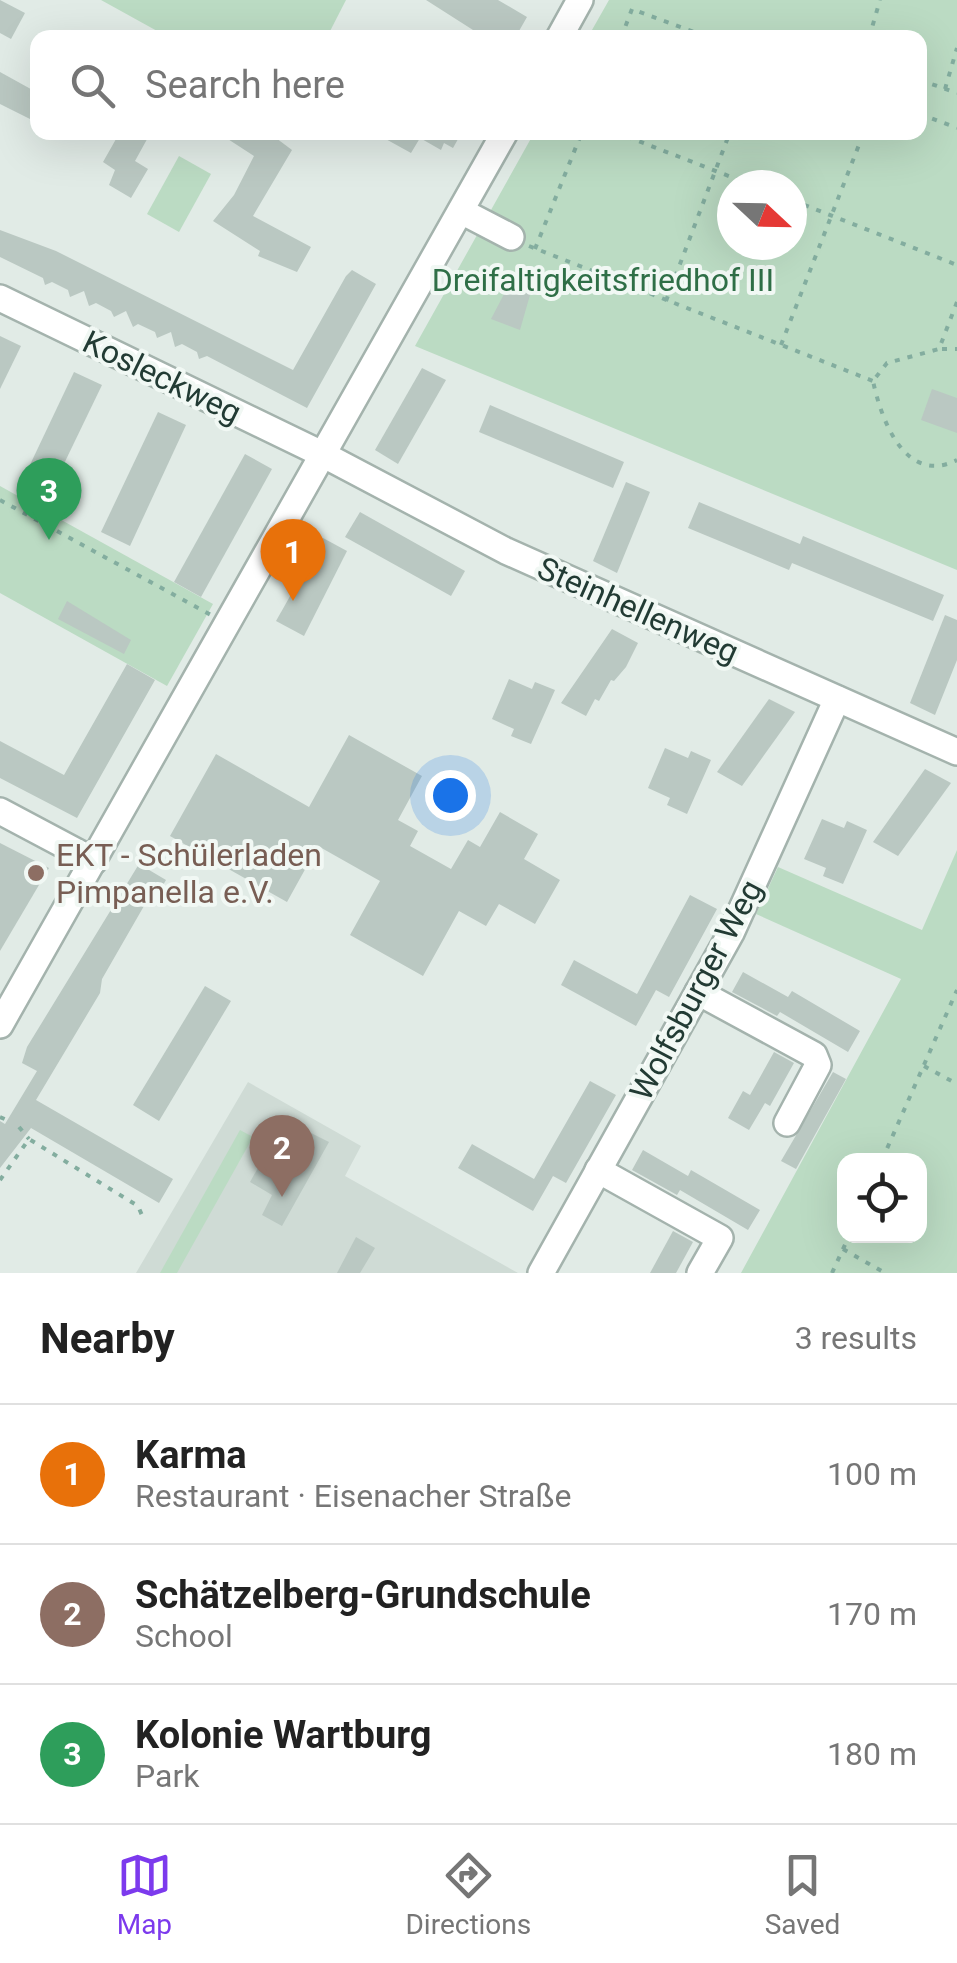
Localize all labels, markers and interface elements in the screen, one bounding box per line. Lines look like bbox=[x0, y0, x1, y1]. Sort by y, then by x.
search box bbox=[30, 30, 927, 140]
icon: search bbox=[65, 58, 120, 113]
text: Search here bbox=[145, 63, 345, 107]
north arrow bbox=[717, 170, 807, 260]
park label: Dreifaltigkeitsfriedhof III bbox=[432, 261, 774, 299]
street label: Kosleckweg bbox=[77, 322, 247, 432]
pin: 3 bbox=[17, 458, 82, 540]
pin: 1 bbox=[260, 518, 326, 601]
street label: Steinhellenweg bbox=[532, 549, 744, 671]
your location bbox=[425, 770, 476, 821]
place label: EKT - Schülerladen Pimpanella e.V. bbox=[56, 836, 322, 911]
marker: EKT - Schülerladen Pimpanella e.V. bbox=[25, 862, 47, 884]
street label: Wolfsburger Weg bbox=[622, 873, 770, 1107]
pin: 2 bbox=[250, 1114, 314, 1197]
map controls bbox=[837, 1153, 927, 1243]
button: locate bbox=[837, 1153, 927, 1243]
text: Nearby bbox=[40, 1314, 175, 1363]
text: 3 results bbox=[795, 1319, 917, 1357]
text: Karma bbox=[135, 1433, 247, 1477]
text: 1 bbox=[63, 1455, 82, 1493]
text: 100 m bbox=[827, 1455, 917, 1493]
text: Restaurant · Eisenacher Straße bbox=[135, 1477, 571, 1515]
text: Schätzelberg-Grundschule bbox=[135, 1573, 591, 1617]
text: 2 bbox=[63, 1595, 82, 1633]
text: 170 m bbox=[827, 1595, 917, 1633]
text: School bbox=[135, 1617, 233, 1655]
text: Kolonie Wartburg bbox=[135, 1713, 432, 1757]
text: 3 bbox=[63, 1735, 82, 1773]
text: 180 m bbox=[827, 1735, 917, 1773]
text: Park bbox=[135, 1757, 199, 1795]
tab: Map bbox=[117, 1848, 172, 1941]
tab: Directions bbox=[405, 1848, 531, 1941]
tab: Saved bbox=[765, 1848, 840, 1941]

